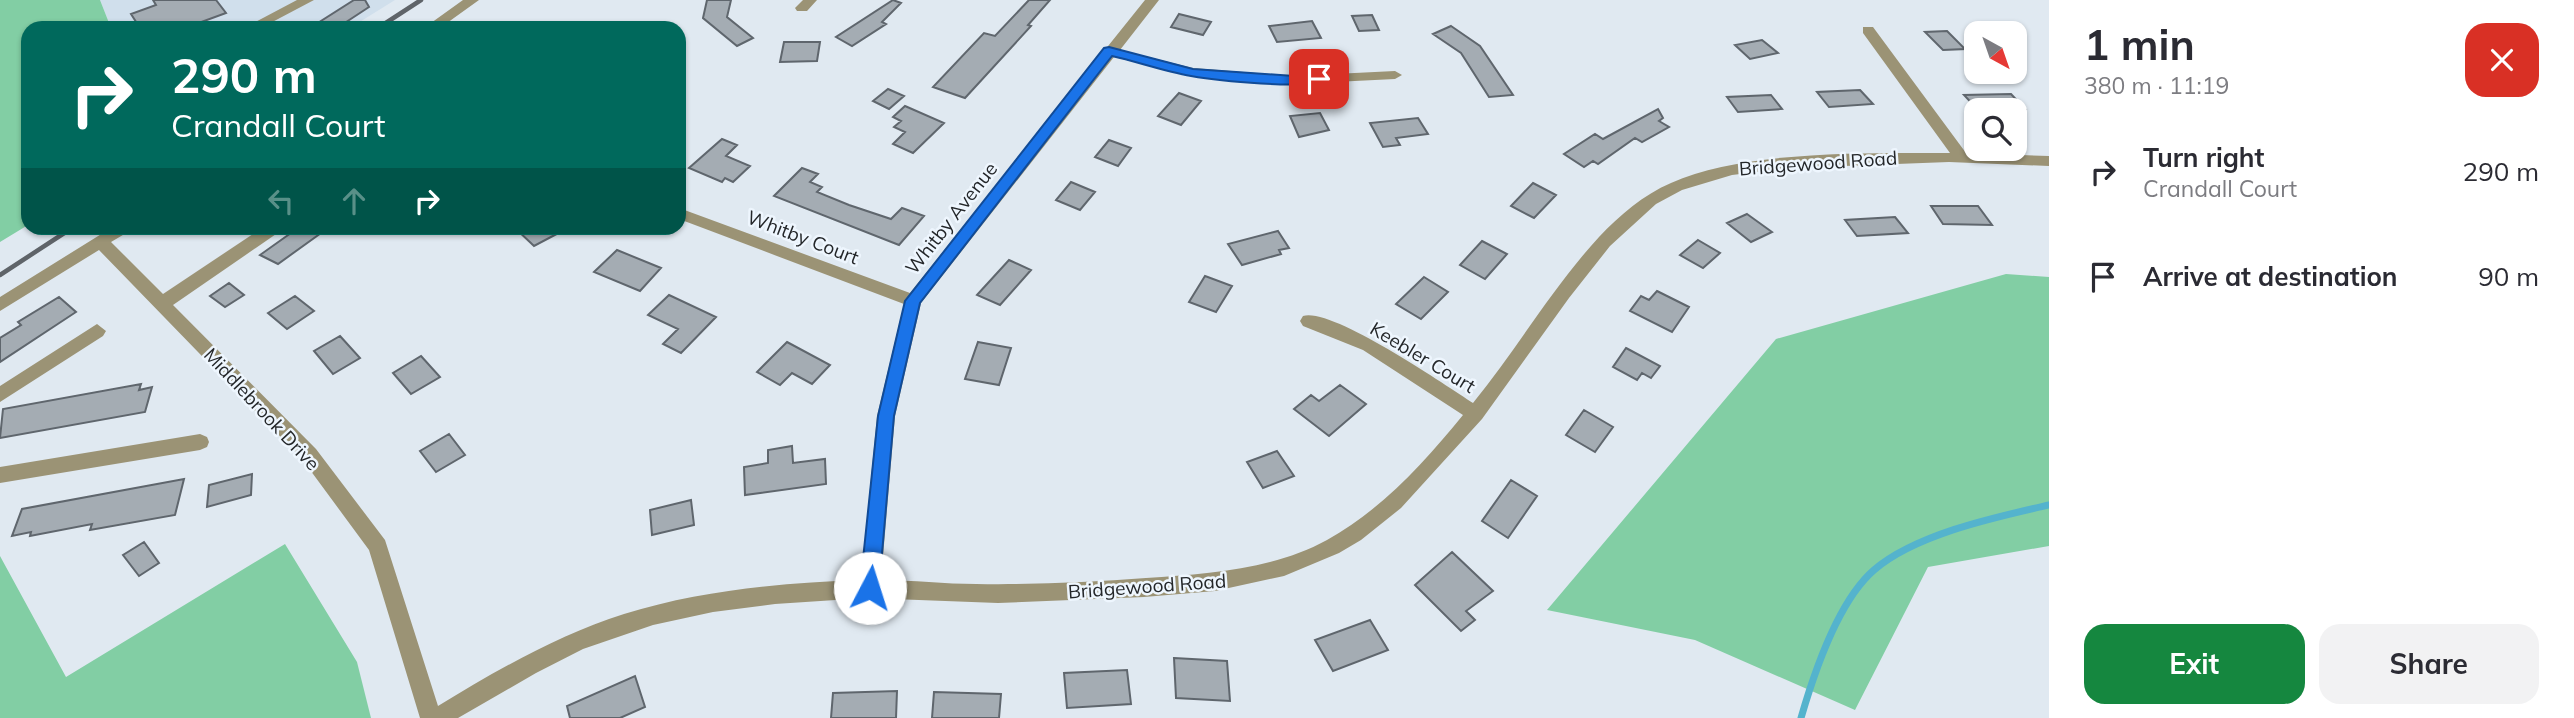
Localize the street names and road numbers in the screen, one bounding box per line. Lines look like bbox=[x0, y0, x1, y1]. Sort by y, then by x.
street label: Bridgewood Road bbox=[1738, 146, 1898, 180]
street label: Whitby Avenue bbox=[900, 157, 1002, 279]
street label: Whitby Court bbox=[744, 205, 863, 269]
street label: Keebler Court bbox=[1366, 316, 1480, 398]
street label: Middlebrook Drive bbox=[199, 343, 325, 475]
street label: Bridgewood Road bbox=[1067, 569, 1227, 603]

